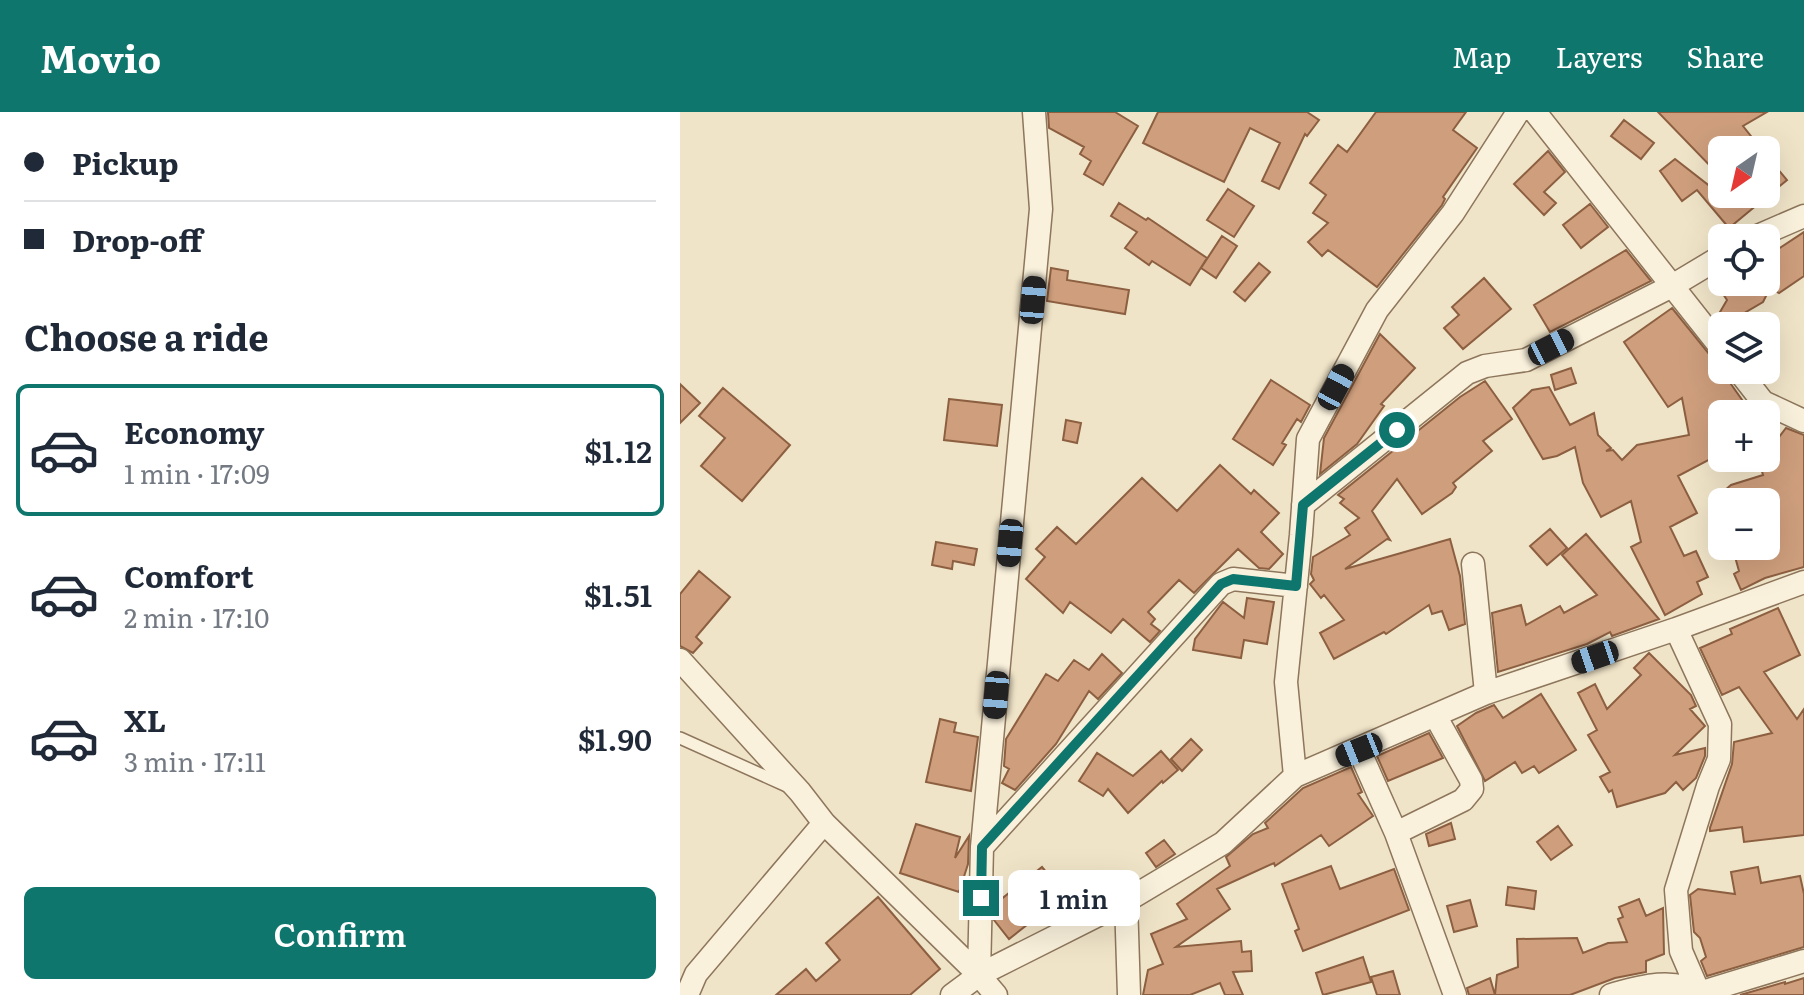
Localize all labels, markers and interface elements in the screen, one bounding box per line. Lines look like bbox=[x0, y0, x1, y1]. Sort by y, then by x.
text: Movio bbox=[40, 28, 161, 85]
text: Map bbox=[1452, 35, 1511, 77]
text: Layers bbox=[1555, 35, 1642, 77]
text: Share bbox=[1686, 35, 1764, 77]
north arrow bbox=[1708, 136, 1780, 208]
map controls bbox=[1708, 136, 1780, 560]
text: Pickup bbox=[72, 140, 179, 184]
text: Drop-off bbox=[72, 217, 202, 261]
button: locate bbox=[1708, 224, 1780, 296]
car bbox=[1019, 275, 1047, 325]
text: Choose a ride bbox=[24, 309, 269, 362]
button: layers bbox=[1708, 312, 1780, 384]
car bbox=[1524, 325, 1578, 369]
car bbox=[1314, 360, 1358, 414]
button: + bbox=[1708, 400, 1780, 472]
text: Economy bbox=[124, 409, 264, 453]
route start bbox=[1379, 412, 1415, 448]
icon: car bbox=[28, 414, 100, 486]
text: $1.12 bbox=[584, 428, 652, 472]
text: 1 min · 17:09 bbox=[124, 453, 270, 492]
button: − bbox=[1708, 488, 1780, 560]
car bbox=[996, 518, 1024, 568]
text: Comfort bbox=[124, 553, 254, 597]
icon: car bbox=[28, 558, 100, 630]
text: $1.51 bbox=[584, 572, 652, 616]
text: 2 min · 17:10 bbox=[124, 597, 269, 636]
car bbox=[1568, 638, 1622, 676]
car bbox=[982, 670, 1010, 720]
text: XL bbox=[124, 697, 166, 741]
icon: car bbox=[28, 702, 100, 774]
text: $1.90 bbox=[578, 716, 652, 760]
car bbox=[1332, 730, 1386, 770]
text: 3 min · 17:11 bbox=[124, 741, 266, 780]
callout: 1 min bbox=[1009, 870, 1141, 926]
text: 1 min bbox=[1040, 878, 1108, 917]
route end bbox=[963, 880, 999, 916]
button: Confirm bbox=[24, 887, 656, 979]

